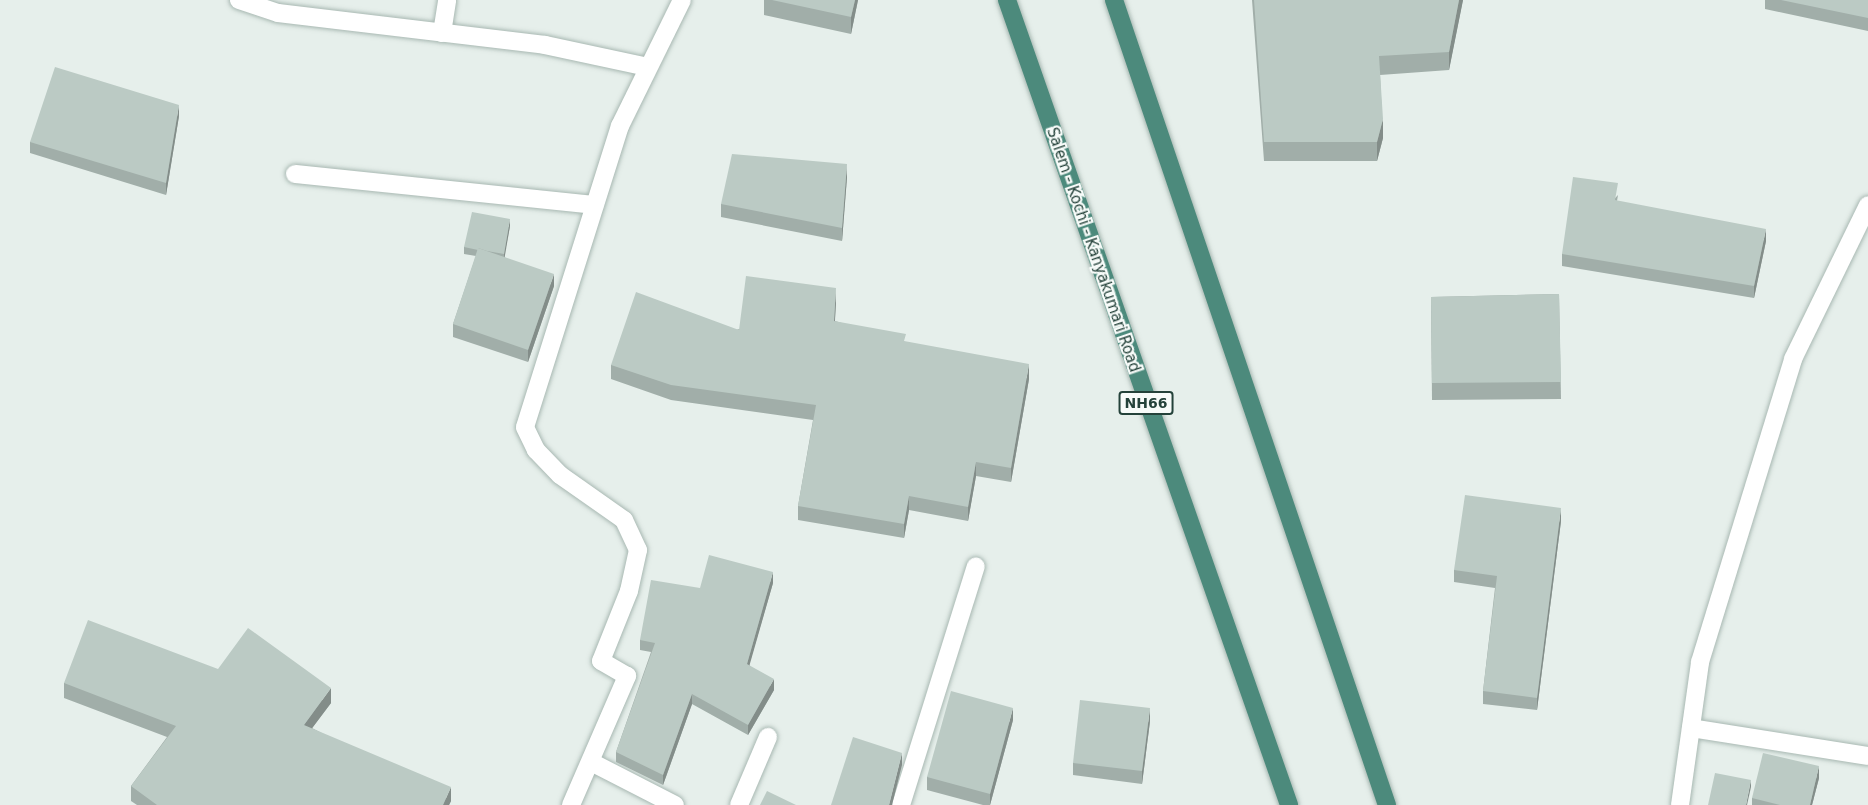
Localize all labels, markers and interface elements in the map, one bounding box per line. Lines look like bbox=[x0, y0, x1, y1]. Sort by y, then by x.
street label: Salem - Kochi - Kanyakumari Road bbox=[1043, 125, 1143, 375]
road number: NH66 bbox=[1118, 392, 1174, 414]

